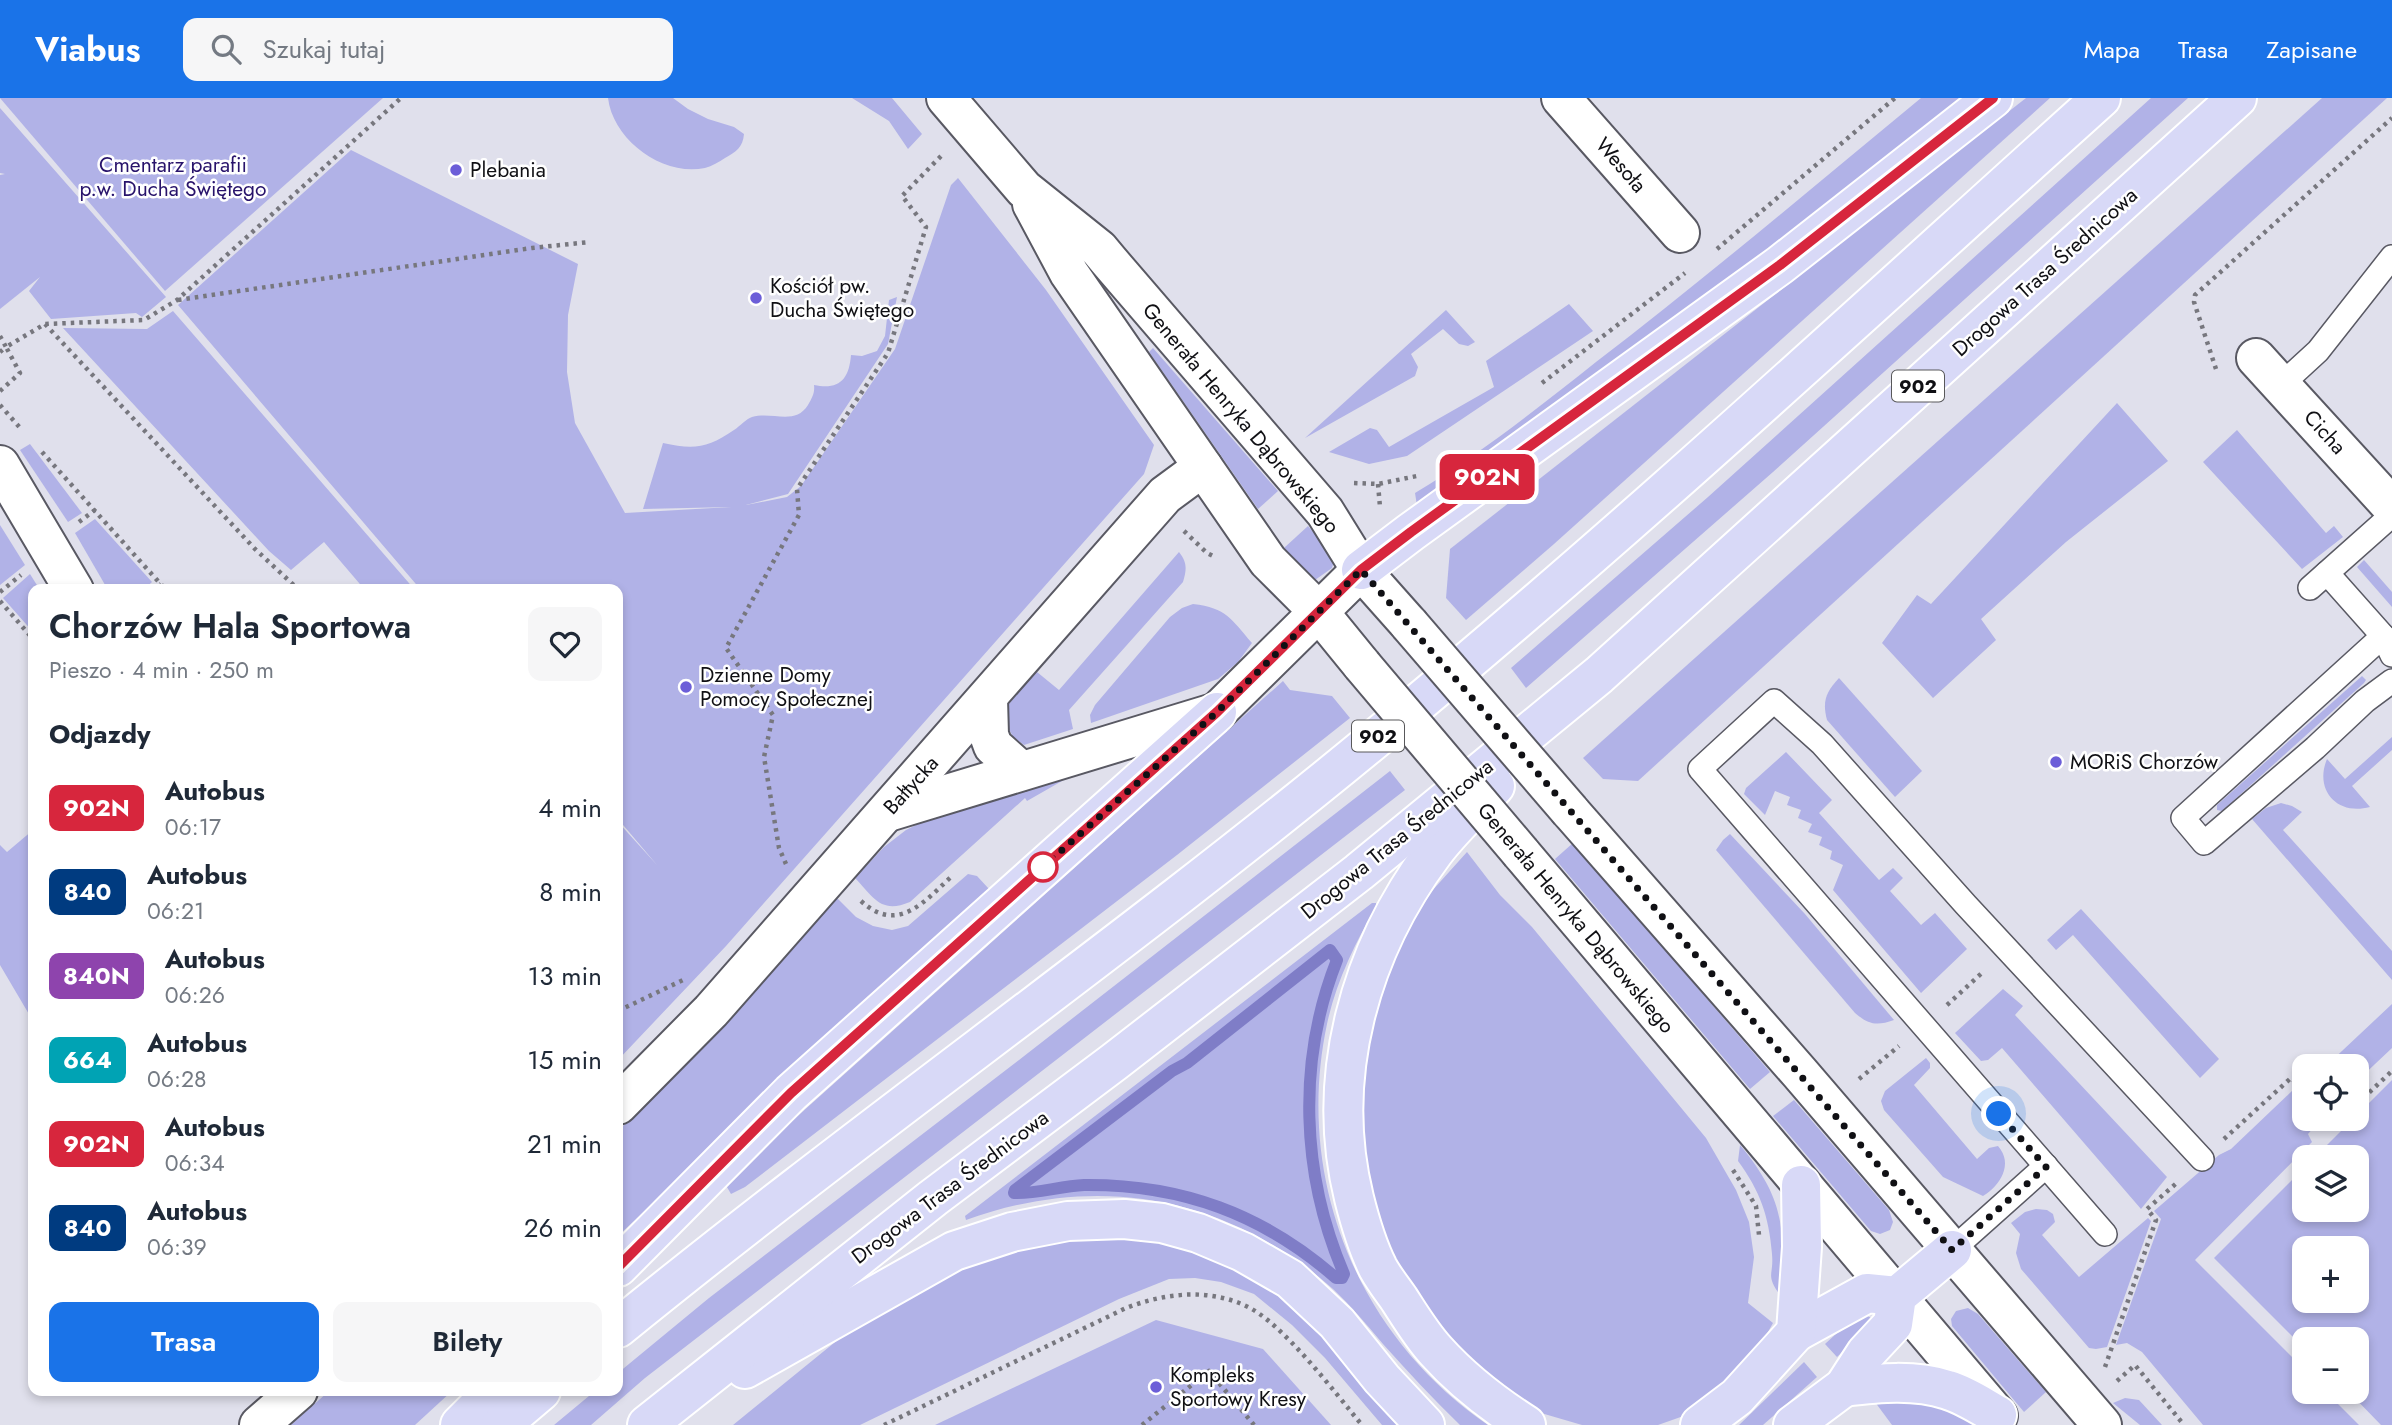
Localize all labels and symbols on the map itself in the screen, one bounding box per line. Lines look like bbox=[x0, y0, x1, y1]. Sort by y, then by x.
street label: Wesoła bbox=[1588, 131, 1654, 199]
park label: Cmentarz parafii p.w. Ducha Świętego bbox=[80, 150, 266, 204]
place label: Plebania bbox=[470, 155, 546, 185]
marker: Plebania bbox=[448, 162, 464, 178]
street label: Drogowa Trasa Średnicowa bbox=[1946, 181, 2144, 363]
place label: Kościół pw. Ducha Świętego bbox=[770, 271, 914, 325]
marker: Kościół pw. Ducha Świętego bbox=[748, 290, 764, 306]
street label: Generała Henryka Dąbrowskiego bbox=[1135, 296, 1347, 540]
road number: 902 bbox=[1892, 370, 1944, 402]
street label: Cicha bbox=[2297, 403, 2353, 461]
line badge: 902N bbox=[1438, 454, 1536, 500]
place label: Dzienne Domy Pomocy Społecznej bbox=[700, 660, 873, 714]
marker: Dzienne Domy Pomocy Społecznej bbox=[678, 679, 694, 695]
road number: 902 bbox=[1352, 720, 1404, 751]
place label: MORiS Chorzów bbox=[2070, 747, 2219, 777]
street label: Bałtycka bbox=[876, 749, 946, 821]
street label: Drogowa Trasa Średnicowa bbox=[1294, 752, 1500, 926]
marker: MORiS Chorzów bbox=[2048, 754, 2064, 770]
street label: Generała Henryka Dąbrowskiego bbox=[1470, 796, 1682, 1040]
unlabelled marker bbox=[1028, 852, 1058, 882]
your location bbox=[1981, 1096, 2016, 1131]
street label: Drogowa Trasa Średnicowa bbox=[845, 1103, 1055, 1271]
place label: Kompleks Sportowy Kresy bbox=[1170, 1360, 1307, 1414]
marker: Kompleks Sportowy Kresy bbox=[1148, 1379, 1164, 1395]

